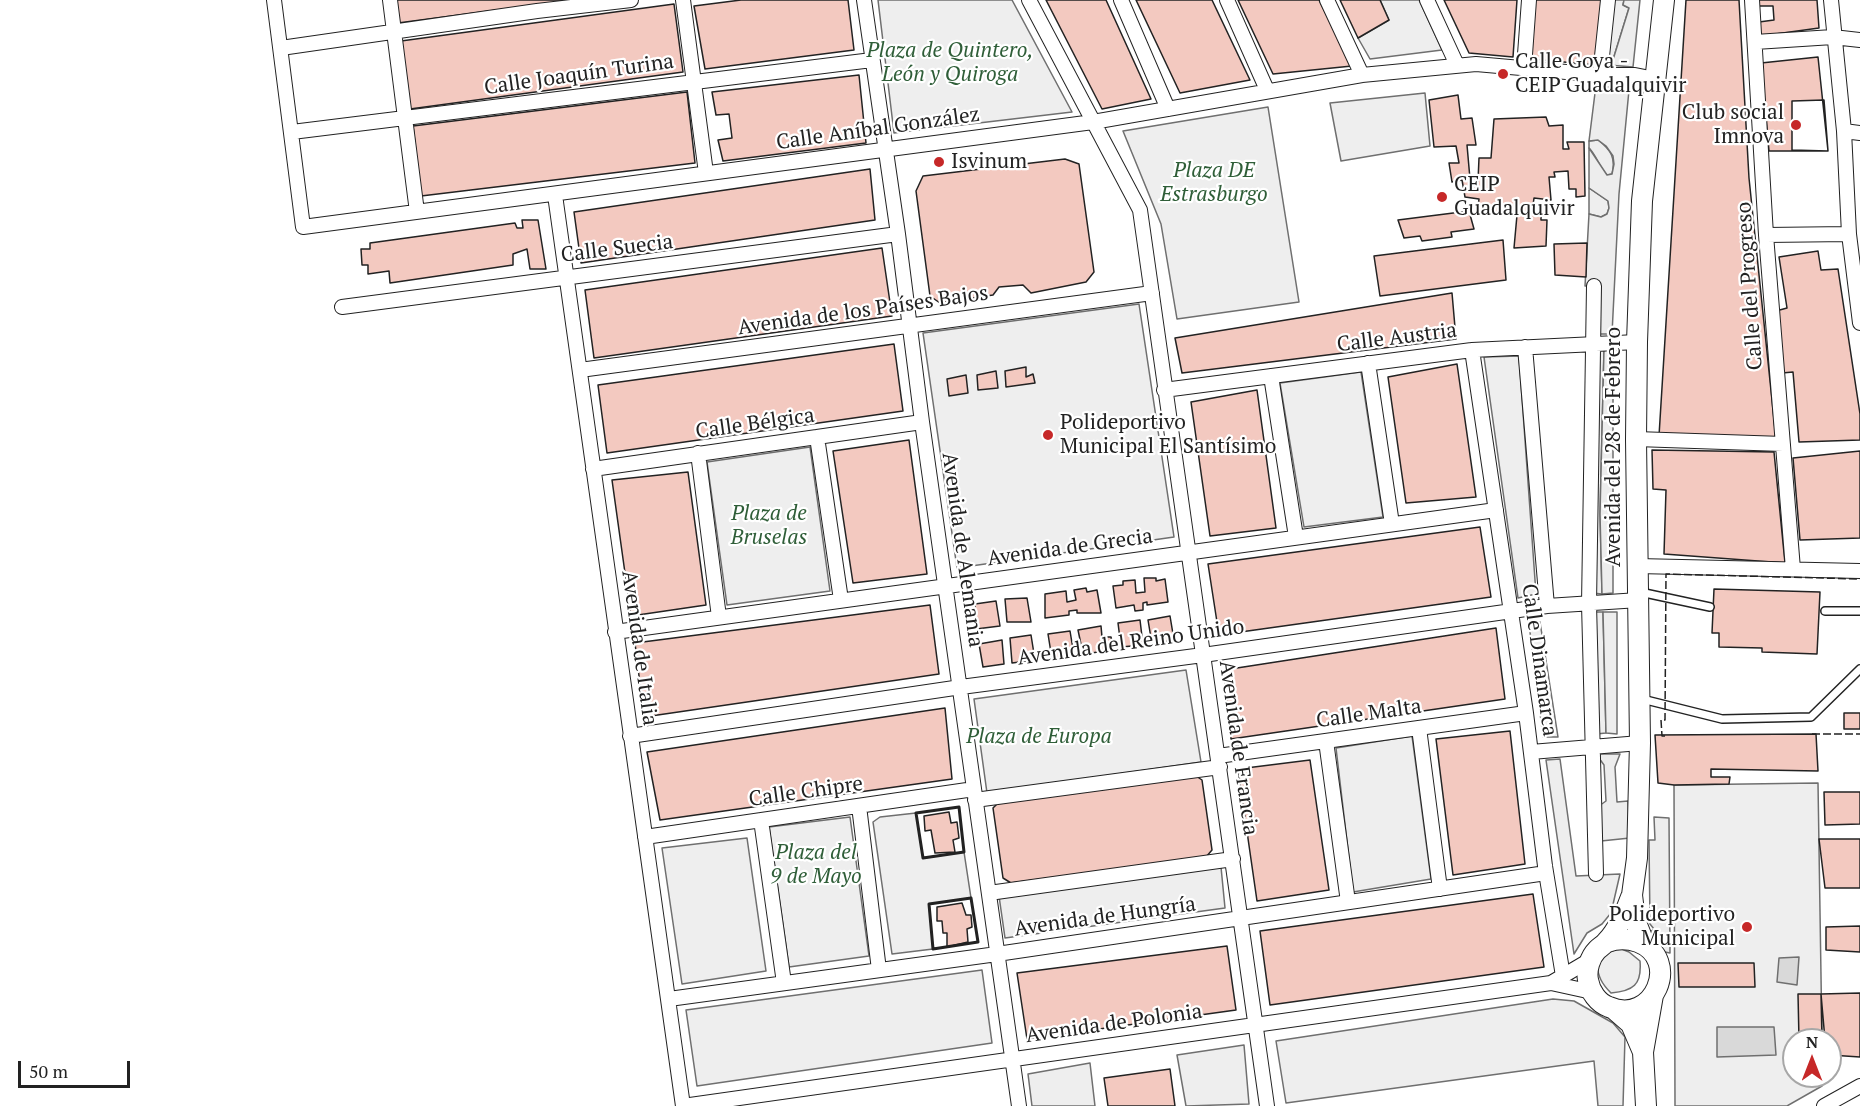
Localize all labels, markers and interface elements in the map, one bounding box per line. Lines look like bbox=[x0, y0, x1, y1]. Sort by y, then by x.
park label: Plaza de Quintero, León y Quiroga bbox=[867, 38, 1033, 88]
street label: Calle Joaquín Turina bbox=[483, 49, 675, 101]
place label: Calle Goya - CEIP Guadalquivir bbox=[1515, 49, 1686, 99]
marker: Calle Goya - CEIP Guadalquivir bbox=[1496, 67, 1510, 81]
place label: Club social Imnova bbox=[1682, 100, 1784, 150]
street label: Calle Aníbal González bbox=[775, 102, 981, 156]
marker: Club social Imnova bbox=[1789, 118, 1803, 132]
place label: Isvinum bbox=[951, 149, 1027, 175]
marker: Isvinum bbox=[932, 155, 946, 169]
park label: Plaza DE Estrasburgo bbox=[1160, 158, 1268, 208]
place label: CEIP Guadalquivir bbox=[1454, 172, 1575, 222]
marker: CEIP Guadalquivir bbox=[1435, 190, 1449, 204]
street label: Calle del Progreso bbox=[1732, 201, 1768, 371]
street label: Calle Suecia bbox=[559, 230, 675, 268]
street label: Avenida de los Países Bajos bbox=[736, 281, 990, 341]
street label: Calle Austria bbox=[1336, 318, 1458, 358]
street label: Avenida del 28 de Febrero bbox=[1601, 327, 1627, 567]
street label: Calle Bélgica bbox=[694, 403, 816, 445]
place label: Polideportivo Municipal El Santísimo bbox=[1060, 410, 1276, 460]
marker: Polideportivo Municipal El Santísimo bbox=[1041, 428, 1055, 442]
street label: Avenida de Alemania bbox=[936, 451, 988, 649]
park label: Plaza de Bruselas bbox=[731, 501, 807, 551]
street label: Avenida de Grecia bbox=[986, 524, 1154, 572]
street label: Avenida de Italia bbox=[616, 569, 662, 727]
street label: Calle Dinamarca bbox=[1516, 582, 1562, 738]
street label: Avenida del Reino Unido bbox=[1016, 615, 1246, 671]
street label: Avenida de Francia bbox=[1213, 659, 1263, 837]
street label: Calle Malta bbox=[1315, 694, 1423, 734]
park label: Plaza de Europa bbox=[966, 724, 1112, 750]
street label: Calle Chipre bbox=[747, 772, 865, 812]
park label: Plaza del 9 de Mayo bbox=[770, 840, 862, 890]
street label: Avenida de Hungría bbox=[1013, 892, 1197, 942]
place label: Polideportivo Municipal bbox=[1609, 902, 1735, 952]
marker: Polideportivo Municipal bbox=[1740, 920, 1754, 934]
street label: Avenida de Polonia bbox=[1024, 999, 1204, 1049]
north arrow bbox=[1782, 1028, 1842, 1088]
text: N bbox=[1806, 1031, 1818, 1053]
scale bar bbox=[21, 1049, 134, 1087]
text: 50 m bbox=[29, 1059, 68, 1083]

